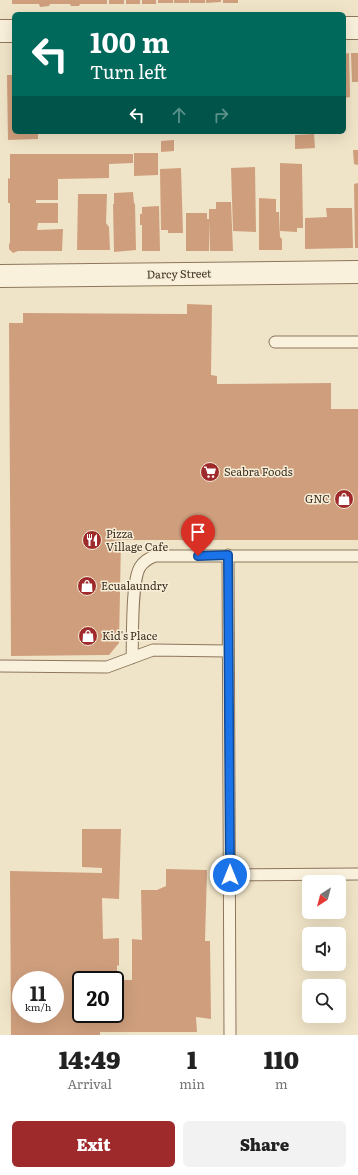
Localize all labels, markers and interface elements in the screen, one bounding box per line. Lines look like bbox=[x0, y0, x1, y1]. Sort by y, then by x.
text: 100 m bbox=[90, 20, 170, 62]
icon: left bbox=[24, 28, 76, 80]
text: Turn left bbox=[90, 58, 167, 85]
icon: left bbox=[126, 104, 148, 126]
icon: ahead bbox=[168, 104, 190, 126]
icon: right bbox=[210, 104, 232, 126]
street label: Darcy Street bbox=[146, 264, 212, 282]
supermarket icon: Seabra Foods bbox=[199, 461, 221, 483]
place label: Seabra Foods bbox=[224, 463, 293, 479]
shop icon: GNC bbox=[333, 488, 355, 510]
place label: GNC bbox=[305, 490, 330, 506]
pin bbox=[181, 515, 215, 556]
icon: arrive bbox=[187, 521, 209, 543]
place label: Pizza Village Cafe bbox=[106, 525, 168, 554]
restaurant icon: Pizza Village Cafe bbox=[81, 529, 103, 551]
shop icon: Ecualaundry bbox=[76, 575, 98, 597]
place label: Ecualaundry bbox=[101, 577, 169, 593]
shop icon: Kid's Place bbox=[77, 625, 99, 647]
place label: Kid's Place bbox=[102, 627, 158, 643]
position arrow bbox=[209, 854, 251, 896]
north arrow bbox=[302, 875, 346, 919]
map controls bbox=[302, 875, 346, 1023]
button: sound bbox=[302, 927, 346, 971]
speed limit sign: 20 bbox=[72, 971, 124, 1023]
text: 11 bbox=[30, 977, 46, 1007]
button: search bbox=[302, 979, 346, 1023]
text: km/h bbox=[25, 999, 51, 1014]
text: 14:49 bbox=[59, 1041, 120, 1076]
text: 1 bbox=[187, 1041, 197, 1076]
text: 110 bbox=[264, 1041, 299, 1076]
text: Arrival bbox=[67, 1074, 112, 1093]
text: min bbox=[179, 1074, 205, 1093]
text: m bbox=[275, 1074, 288, 1093]
button: Exit bbox=[12, 1121, 175, 1167]
button: Share bbox=[183, 1121, 346, 1167]

